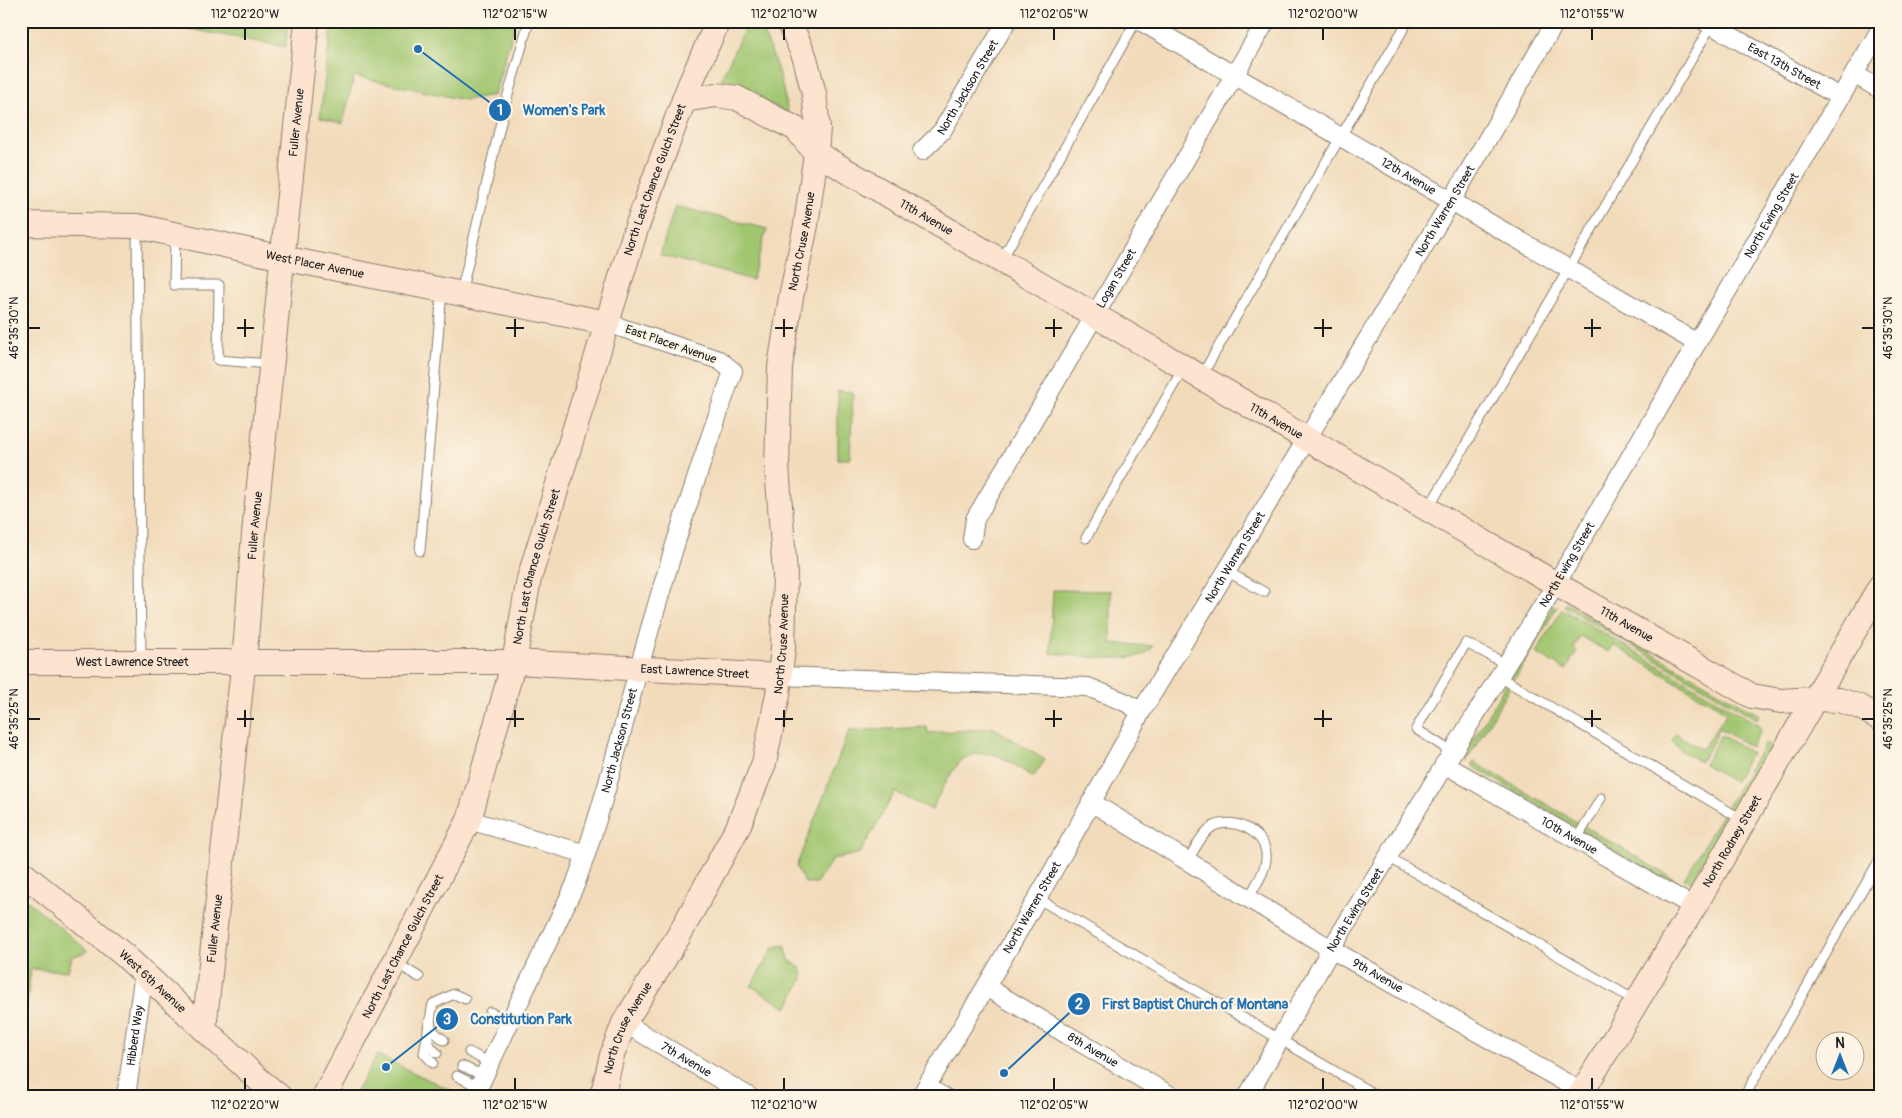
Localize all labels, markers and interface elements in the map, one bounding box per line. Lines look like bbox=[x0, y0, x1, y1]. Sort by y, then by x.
text: 112°02'20"W bbox=[211, 7, 279, 22]
text: 112°02'15"W bbox=[483, 7, 547, 22]
text: 112°02'10"W bbox=[751, 7, 817, 22]
text: 112°02'05"W bbox=[1020, 7, 1088, 22]
text: 112°02'00"W bbox=[1288, 7, 1358, 22]
text: 112°01'55"W bbox=[1560, 7, 1624, 22]
street label: North Jackson Street bbox=[934, 37, 1002, 138]
street label: East 13th Street bbox=[1745, 40, 1824, 93]
street label: Fuller Avenue bbox=[286, 88, 308, 158]
callout: Women's Park bbox=[487, 96, 615, 125]
text: 1 bbox=[497, 101, 503, 120]
text: Women's Park bbox=[523, 102, 605, 119]
street label: North Last Chance Gulch Street bbox=[621, 102, 690, 258]
street label: 12th Avenue bbox=[1378, 155, 1439, 198]
street label: North Warren Street bbox=[1412, 163, 1479, 260]
street label: North Ewing Street bbox=[1741, 170, 1803, 261]
street label: North Cruse Avenue bbox=[785, 191, 819, 292]
street label: 11th Avenue bbox=[896, 196, 955, 239]
street label: Logan Street bbox=[1093, 246, 1140, 311]
street label: West Placer Avenue bbox=[264, 247, 365, 282]
text: 46°35'30"N bbox=[7, 297, 22, 359]
text: 46°35'30"N bbox=[1881, 297, 1896, 359]
street label: East Placer Avenue bbox=[623, 322, 718, 367]
street label: 11th Avenue bbox=[1246, 400, 1305, 443]
street label: North Last Chance Gulch Street bbox=[510, 487, 564, 646]
street label: Fuller Avenue bbox=[245, 491, 266, 560]
street label: North Warren Street bbox=[1202, 509, 1269, 606]
street label: North Ewing Street bbox=[1536, 520, 1598, 610]
street label: North Cruse Avenue bbox=[771, 593, 792, 695]
street label: 11th Avenue bbox=[1597, 603, 1656, 646]
street label: West Lawrence Street bbox=[75, 655, 189, 670]
street label: East Lawrence Street bbox=[640, 662, 750, 682]
street label: North Jackson Street bbox=[598, 686, 641, 795]
text: 46°35'25"N bbox=[7, 689, 22, 749]
text: 46°35'25"N bbox=[1881, 689, 1896, 749]
street label: North Rodney Street bbox=[1700, 793, 1765, 890]
street label: 10th Avenue bbox=[1538, 814, 1600, 858]
street label: North Warren Street bbox=[1000, 859, 1065, 957]
street label: North Ewing Street bbox=[1324, 865, 1387, 955]
street label: North Last Chance Gulch Street bbox=[359, 872, 447, 1021]
street label: Fuller Avenue bbox=[204, 894, 226, 964]
street label: West 6th Avenue bbox=[115, 947, 189, 1016]
street label: 9th Avenue bbox=[1349, 956, 1406, 996]
street label: North Cruse Avenue bbox=[601, 979, 656, 1076]
callout: First Baptist Church of Montana bbox=[1067, 990, 1298, 1019]
text: 2 bbox=[1075, 995, 1083, 1014]
text: First Baptist Church of Montana bbox=[1102, 996, 1289, 1013]
street label: Hibberd Way bbox=[124, 1004, 147, 1067]
callout: Constitution Park bbox=[435, 1005, 582, 1034]
text: 3 bbox=[443, 1010, 451, 1029]
text: Constitution Park bbox=[470, 1011, 572, 1028]
street label: 8th Avenue bbox=[1065, 1030, 1121, 1071]
north arrow bbox=[1814, 1030, 1864, 1080]
text: N bbox=[1835, 1035, 1845, 1052]
street label: 7th Avenue bbox=[658, 1039, 714, 1081]
text: 112°02'20"W bbox=[211, 1098, 279, 1113]
text: 112°02'15"W bbox=[483, 1098, 547, 1113]
text: 112°02'10"W bbox=[751, 1098, 817, 1113]
text: 112°02'05"W bbox=[1020, 1098, 1088, 1113]
text: 112°02'00"W bbox=[1288, 1098, 1358, 1113]
text: 112°01'55"W bbox=[1560, 1098, 1624, 1113]

